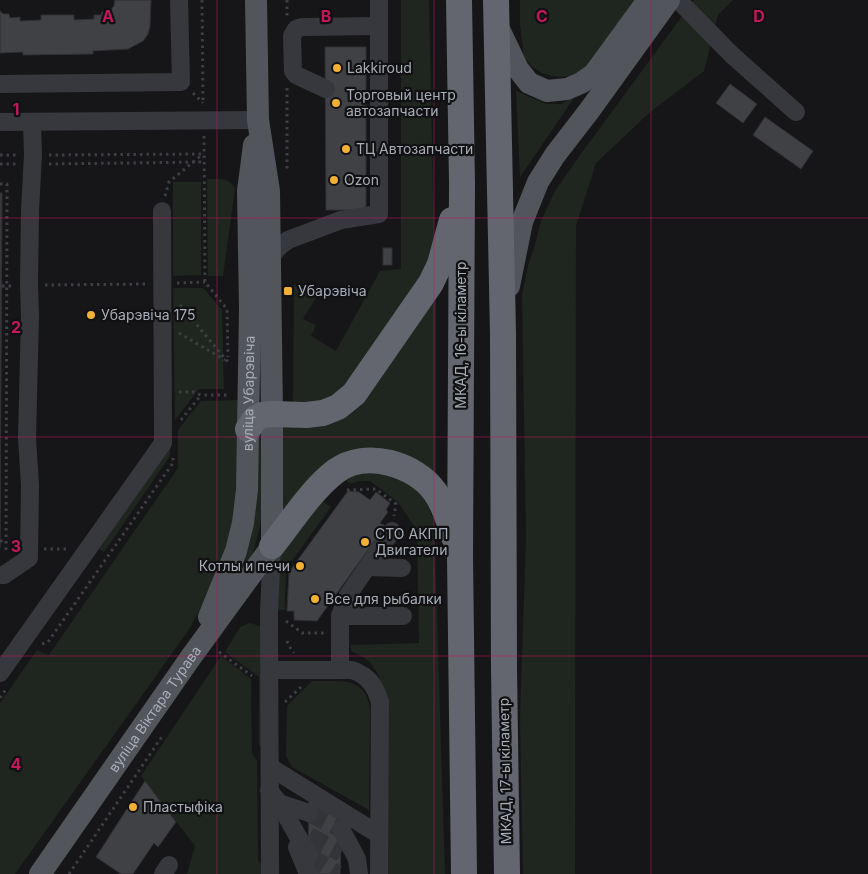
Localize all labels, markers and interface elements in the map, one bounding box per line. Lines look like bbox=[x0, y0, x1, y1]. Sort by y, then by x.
text: A bbox=[102, 6, 114, 26]
text: B bbox=[321, 6, 331, 26]
text: C bbox=[536, 6, 548, 26]
text: D bbox=[753, 6, 765, 26]
place label: Lakkiroud bbox=[347, 59, 412, 76]
marker: Lakkiroud bbox=[331, 62, 343, 74]
place label: Торговый центр автозапчасти bbox=[346, 86, 456, 119]
marker: Торговый центр автозапчасти bbox=[330, 97, 342, 109]
text: 1 bbox=[13, 99, 19, 119]
place label: ТЦ Автозапчасти bbox=[356, 140, 473, 157]
marker: ТЦ Автозапчасти bbox=[340, 143, 352, 155]
place label: Ozon bbox=[344, 171, 379, 188]
marker: Ozon bbox=[328, 174, 340, 186]
street label: МКАД, 16-ы кіламетр bbox=[452, 261, 469, 409]
place label: Убарэвіча bbox=[298, 282, 367, 299]
marker: Убарэвіча bbox=[282, 285, 294, 297]
place label: Убарэвіча 175 bbox=[101, 306, 196, 323]
marker: Убарэвіча 175 bbox=[85, 309, 97, 321]
text: 2 bbox=[11, 317, 21, 337]
street label: вуліца Убарэвіча bbox=[239, 336, 258, 451]
place label: СТО АКПП Двигатели bbox=[375, 525, 448, 558]
text: 3 bbox=[11, 536, 21, 556]
marker: СТО АКПП Двигатели bbox=[359, 536, 371, 548]
place label: Котлы и печи bbox=[199, 557, 290, 574]
marker: Котлы и печи bbox=[294, 560, 306, 572]
place label: Все для рыбалки bbox=[325, 590, 442, 607]
marker: Все для рыбалки bbox=[309, 593, 321, 605]
street label: вуліца Віктара Турава bbox=[104, 642, 204, 775]
street label: МКАД, 17-ы кіламетр bbox=[495, 698, 514, 844]
text: 4 bbox=[11, 754, 22, 774]
place label: Пластыфіка bbox=[143, 798, 223, 815]
marker: Пластыфіка bbox=[127, 801, 139, 813]

